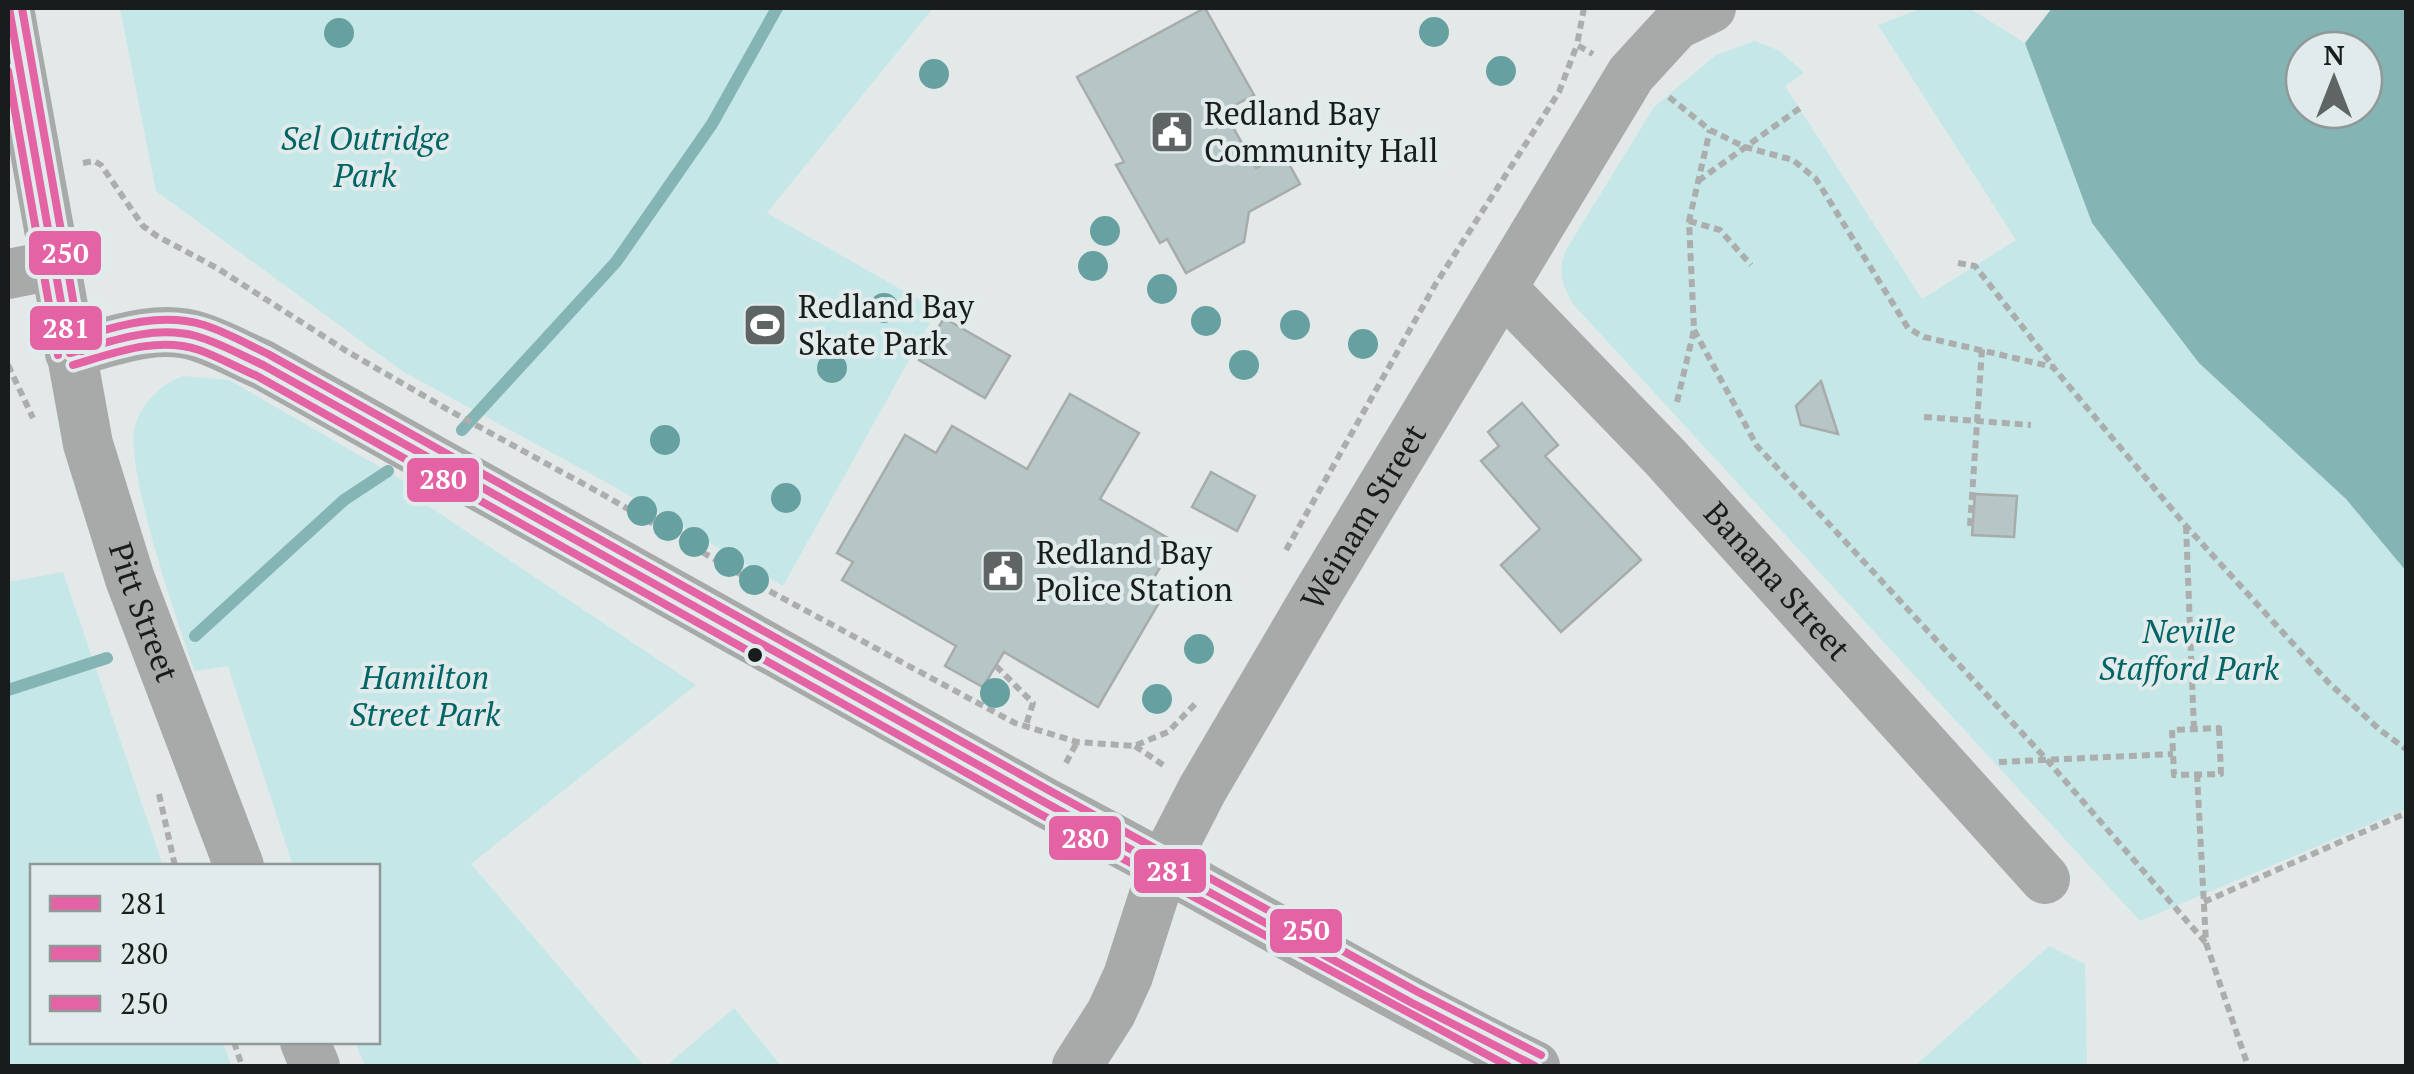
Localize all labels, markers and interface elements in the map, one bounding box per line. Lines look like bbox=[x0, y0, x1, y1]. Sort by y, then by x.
north arrow bbox=[2284, 30, 2384, 130]
text: N bbox=[2323, 36, 2345, 73]
place label: Redland Bay Community Hall bbox=[1204, 92, 1438, 171]
public building icon: Redland Bay Community Hall bbox=[1149, 109, 1195, 155]
park label: Sel Outridge Park bbox=[281, 117, 449, 196]
line badge: 250 bbox=[27, 229, 103, 277]
text: 250 bbox=[41, 234, 89, 271]
place label: Redland Bay Skate Park bbox=[798, 285, 975, 364]
sports icon: Redland Bay Skate Park bbox=[742, 302, 788, 348]
line badge: 281 bbox=[28, 304, 104, 352]
text: 281 bbox=[42, 309, 90, 346]
street label: Weinam Street bbox=[1291, 416, 1435, 617]
line badge: 280 bbox=[405, 456, 481, 504]
text: 280 bbox=[419, 460, 467, 497]
street label: Banana Street bbox=[1695, 492, 1860, 669]
place label: Redland Bay Police Station bbox=[1036, 531, 1233, 610]
street label: Pitt Street bbox=[100, 537, 189, 687]
public building icon: Redland Bay Police Station bbox=[980, 548, 1026, 594]
park label: Neville Stafford Park bbox=[2099, 610, 2280, 689]
unlabelled marker bbox=[745, 645, 765, 665]
park label: Hamilton Street Park bbox=[350, 656, 501, 735]
line badge: 280 bbox=[1047, 814, 1123, 862]
text: 280 bbox=[1061, 819, 1109, 856]
line badge: 281 bbox=[1132, 847, 1208, 895]
text: 281 bbox=[1146, 852, 1194, 889]
legend bbox=[30, 864, 380, 1044]
text: 281 bbox=[120, 883, 168, 923]
line badge: 250 bbox=[1268, 907, 1344, 955]
text: 250 bbox=[1282, 911, 1330, 948]
text: 280 bbox=[120, 933, 168, 973]
text: 250 bbox=[120, 983, 168, 1023]

